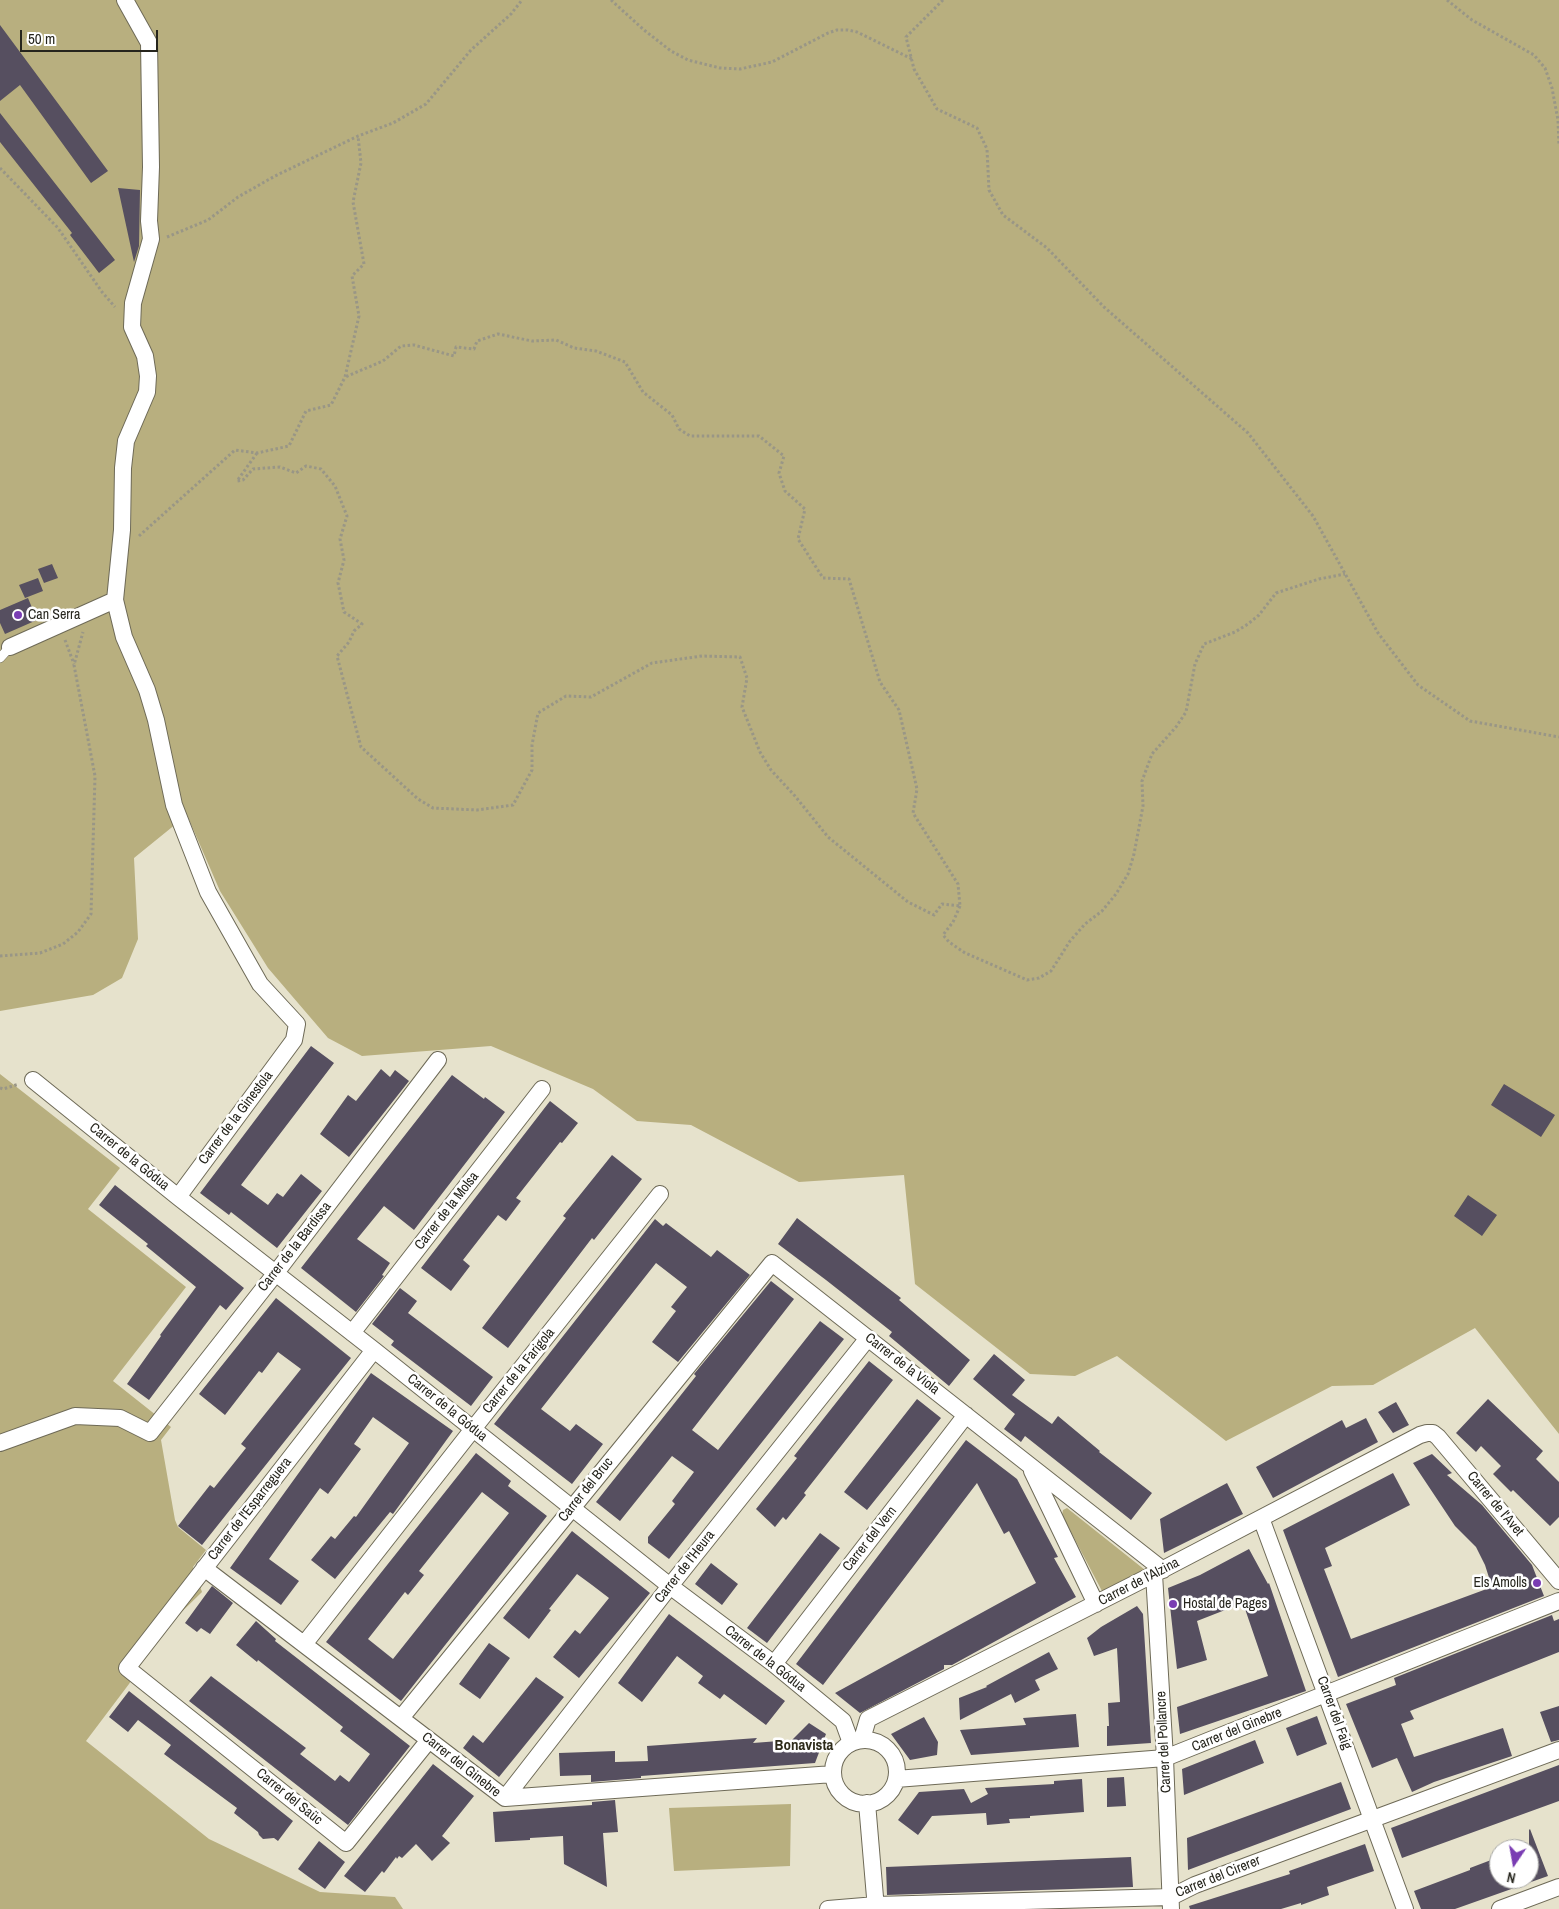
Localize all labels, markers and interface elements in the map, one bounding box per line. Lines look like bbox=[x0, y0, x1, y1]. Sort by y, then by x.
scale bar bbox=[22, 20, 160, 52]
text: 50 m bbox=[28, 28, 55, 49]
place label: Can Serra bbox=[28, 607, 80, 623]
marker: Can Serra bbox=[12, 609, 24, 621]
street label: Carrer de la Ginestola bbox=[195, 1068, 277, 1168]
street label: Carrer de la Gódua bbox=[86, 1120, 172, 1194]
street label: Carrer de la Molsa bbox=[411, 1169, 483, 1253]
street label: Carrer de la Bardissa bbox=[255, 1199, 335, 1295]
street label: Carrer de la Farigola bbox=[479, 1325, 559, 1417]
street label: Carrer de la Viola bbox=[861, 1330, 943, 1398]
street label: Carrer de la Gódua bbox=[404, 1371, 490, 1445]
street label: Carrer de l'Esparreguera bbox=[205, 1454, 295, 1564]
street label: Carrer del Bruc bbox=[555, 1454, 617, 1526]
street label: Carrer de l'Avet bbox=[1463, 1468, 1527, 1540]
street label: Carrer del Vern bbox=[839, 1503, 901, 1575]
street label: Carrer de l'Heura bbox=[651, 1527, 719, 1607]
street label: Carrer de l'Alzina bbox=[1096, 1554, 1182, 1610]
place label: Els Amolls bbox=[1473, 1575, 1527, 1591]
marker: Els Amolls bbox=[1531, 1577, 1543, 1589]
place label: Hostal de Pages bbox=[1183, 1596, 1267, 1612]
marker: Hostal de Pages bbox=[1167, 1598, 1179, 1610]
street label: Carrer de la Gódua bbox=[721, 1622, 809, 1696]
street label: Carrer del Faig bbox=[1313, 1674, 1355, 1752]
street label: Carrer del Pollancre bbox=[1153, 1691, 1175, 1793]
street label: Carrer del Ginebre bbox=[1189, 1704, 1285, 1756]
street label: Carrer del Ginebre bbox=[418, 1729, 504, 1801]
district label: Bonavista bbox=[775, 1737, 833, 1755]
street label: Carrer del Saüc bbox=[252, 1765, 326, 1829]
north arrow bbox=[1489, 1839, 1539, 1889]
street label: Carrer del Cirerer bbox=[1173, 1852, 1263, 1902]
text: N bbox=[1505, 1868, 1517, 1887]

